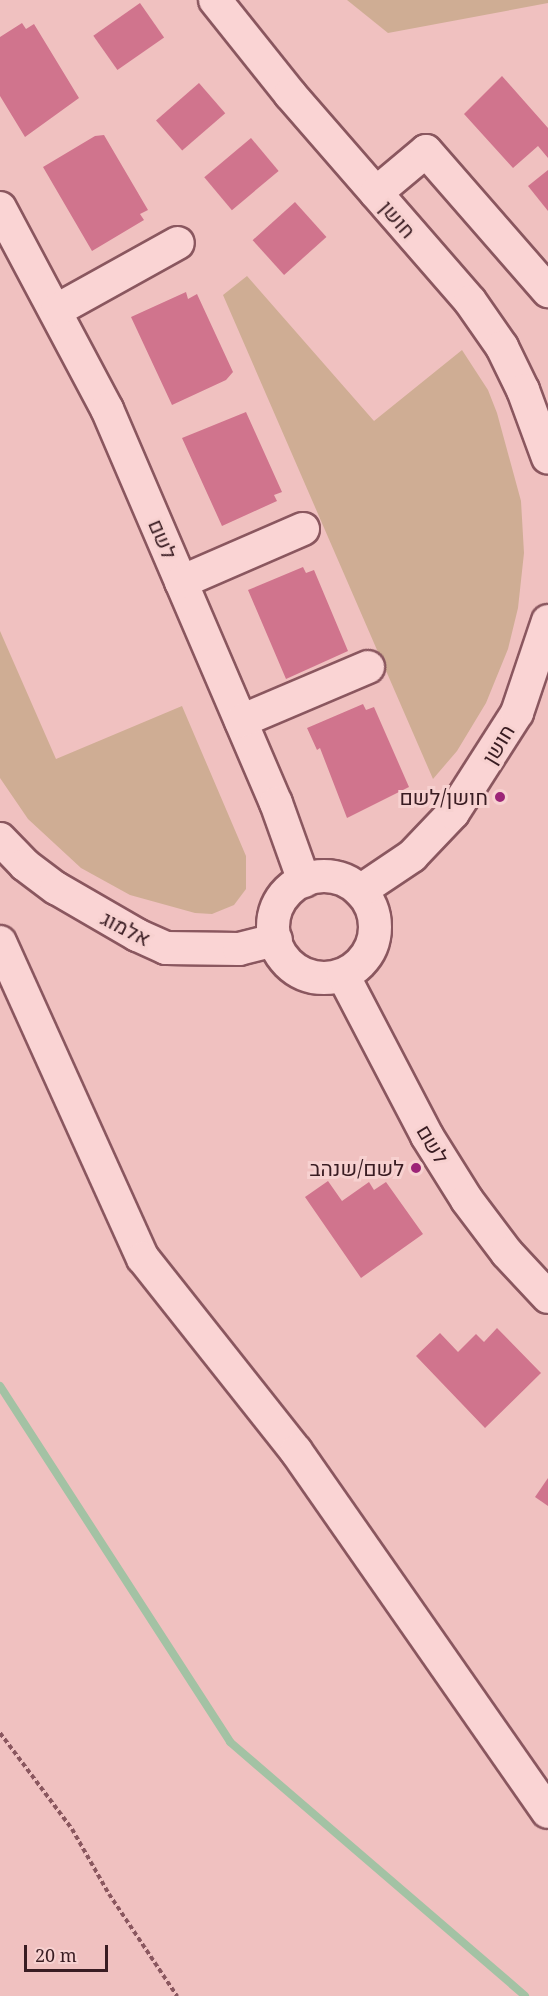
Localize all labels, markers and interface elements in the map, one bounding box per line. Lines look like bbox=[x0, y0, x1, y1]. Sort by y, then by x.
street label: חושן bbox=[375, 195, 421, 243]
street label: לשם bbox=[143, 515, 183, 563]
street label: חושן bbox=[476, 720, 520, 768]
place label: חושן/לשם bbox=[400, 784, 488, 810]
marker: חושן/לשם bbox=[493, 790, 507, 804]
street label: אלמוג bbox=[97, 905, 155, 951]
street label: לשם bbox=[412, 1120, 454, 1168]
place label: לשם/שנהב bbox=[309, 1155, 404, 1181]
marker: לשם/שנהב bbox=[409, 1161, 423, 1175]
scale bar bbox=[27, 1933, 111, 1971]
text: 20 m bbox=[35, 1943, 77, 1967]

